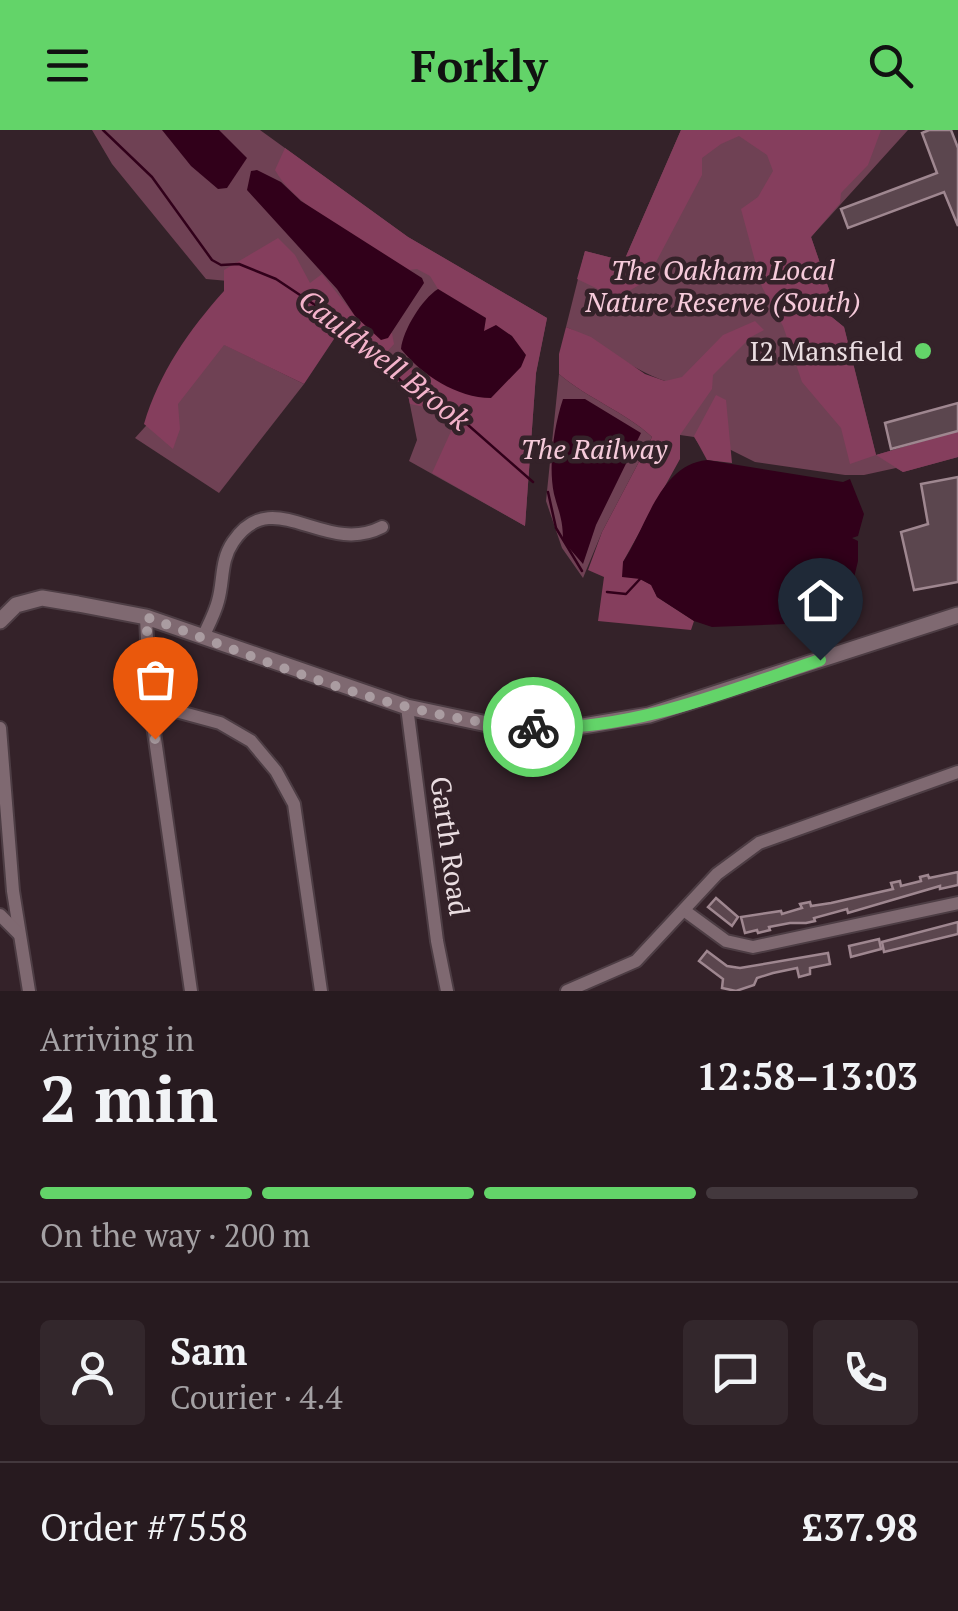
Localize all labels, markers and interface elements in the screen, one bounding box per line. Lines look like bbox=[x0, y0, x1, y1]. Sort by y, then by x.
text: Forkly bbox=[411, 35, 547, 95]
icon: menu bbox=[40, 38, 95, 93]
icon: search bbox=[863, 38, 918, 93]
park label: The Oakham Local Nature Reserve (South) bbox=[585, 251, 861, 320]
water label: Cauldwell Brook bbox=[290, 279, 479, 439]
place label: I2 Mansfield bbox=[749, 332, 903, 369]
marker: I2 Mansfield bbox=[912, 340, 934, 362]
park label: The Railway bbox=[521, 430, 668, 467]
pin bbox=[778, 558, 863, 661]
icon: home bbox=[793, 573, 848, 628]
pin bbox=[113, 637, 198, 740]
icon: bag bbox=[128, 652, 183, 707]
courier bbox=[483, 677, 583, 777]
icon: bike bbox=[506, 700, 561, 755]
street label: Garth Road bbox=[422, 774, 479, 918]
text: Arriving in bbox=[40, 1018, 194, 1060]
text: 12:58–13:03 bbox=[696, 1051, 918, 1101]
text: 2 min bbox=[40, 1054, 218, 1141]
text: On the way · 200 m bbox=[40, 1214, 310, 1256]
button: person bbox=[40, 1320, 145, 1425]
button: chat bbox=[683, 1320, 788, 1425]
button: phone bbox=[813, 1320, 918, 1425]
text: Sam bbox=[170, 1326, 247, 1376]
text: Courier · 4.4 bbox=[170, 1376, 342, 1418]
text: Order #7558 bbox=[40, 1502, 248, 1552]
text: £37.98 bbox=[801, 1502, 918, 1552]

